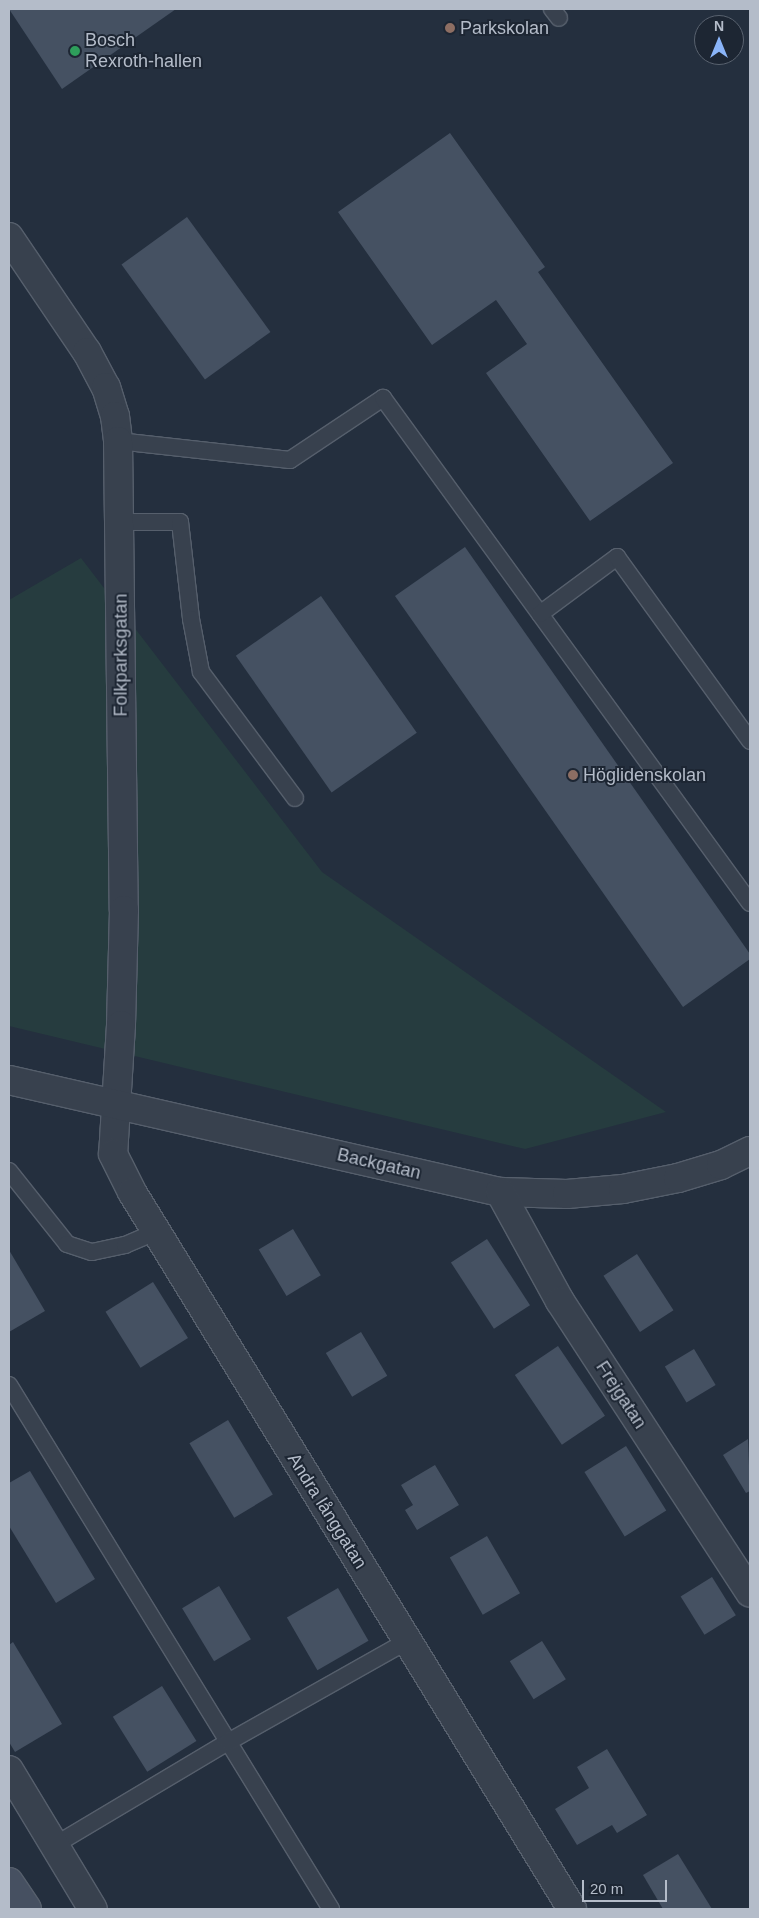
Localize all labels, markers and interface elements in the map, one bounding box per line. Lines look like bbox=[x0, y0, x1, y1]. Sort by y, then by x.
north arrow bbox=[694, 15, 744, 65]
place label: Parkskolan bbox=[460, 17, 549, 39]
text: N bbox=[714, 18, 724, 34]
marker: Parkskolan bbox=[444, 22, 456, 34]
place label: Bosch Rexroth-hallen bbox=[85, 30, 202, 72]
marker: Bosch Rexroth-hallen bbox=[69, 45, 81, 57]
street label: Folkparksgatan bbox=[110, 593, 132, 717]
place label: Höglidenskolan bbox=[583, 764, 706, 786]
marker: Höglidenskolan bbox=[567, 769, 579, 781]
street label: Backgatan bbox=[335, 1144, 423, 1184]
street label: Frejgatan bbox=[591, 1357, 651, 1433]
street label: Andra långgatan bbox=[283, 1449, 371, 1573]
scale bar bbox=[584, 1870, 669, 1902]
text: 20 m bbox=[590, 1880, 623, 1897]

